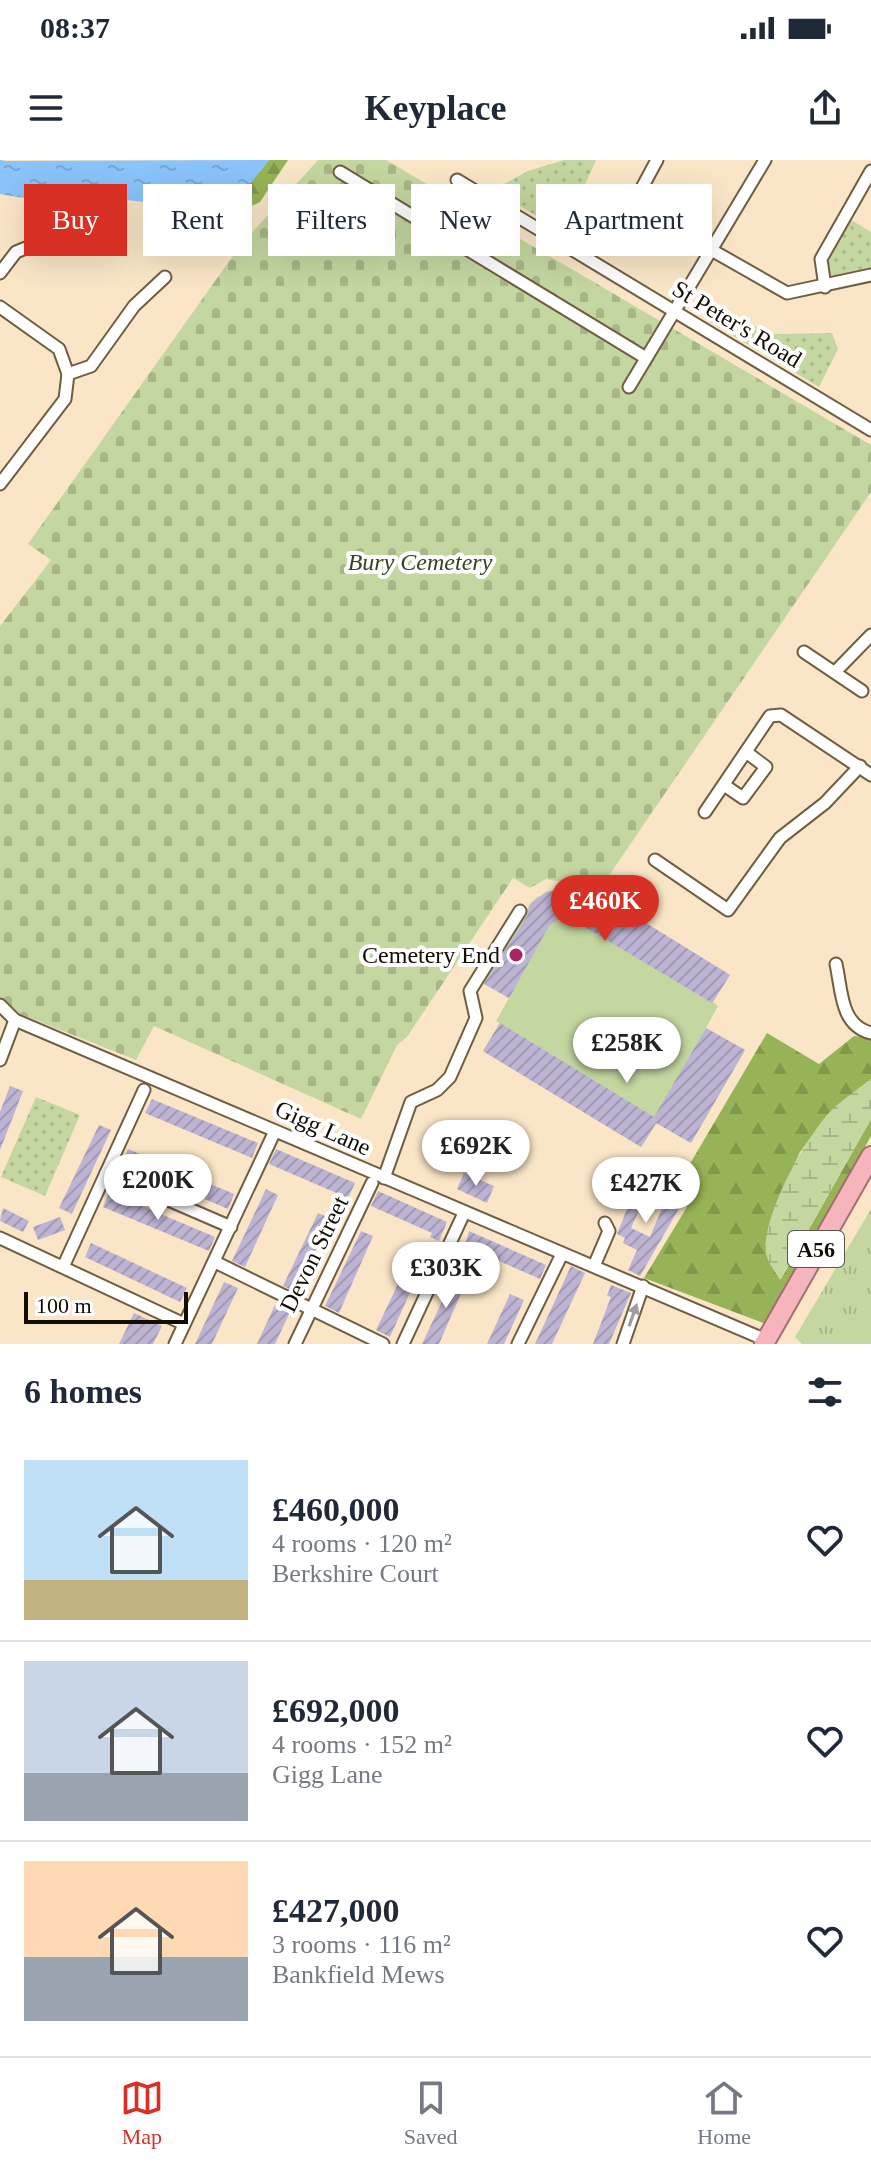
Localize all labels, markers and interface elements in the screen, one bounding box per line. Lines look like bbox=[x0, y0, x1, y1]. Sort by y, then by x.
text: 08:37 bbox=[40, 11, 110, 44]
icon: menu bbox=[24, 86, 68, 130]
icon: share bbox=[803, 86, 847, 130]
text: Keyplace bbox=[365, 88, 506, 128]
chip: Buy bbox=[24, 184, 127, 256]
chip: Rent bbox=[143, 184, 252, 256]
chip: Filters bbox=[268, 184, 395, 256]
chip: New bbox=[411, 184, 520, 256]
chip: Apartment bbox=[536, 184, 712, 256]
street label: St Peter's Road bbox=[668, 275, 806, 373]
park label: Bury Cemetery bbox=[348, 549, 493, 575]
pin: £460K bbox=[549, 875, 661, 943]
text: £460K bbox=[569, 886, 641, 915]
place label: Cemetery End bbox=[362, 942, 500, 968]
marker: Cemetery End bbox=[507, 946, 525, 964]
pin: £258K bbox=[571, 1017, 683, 1085]
text: £258K bbox=[591, 1028, 663, 1057]
street label: Gigg Lane bbox=[271, 1095, 375, 1161]
pin: £692K bbox=[420, 1120, 532, 1188]
text: £692K bbox=[440, 1131, 512, 1160]
pin: £200K bbox=[102, 1154, 214, 1222]
pin: £427K bbox=[590, 1157, 702, 1225]
text: £200K bbox=[122, 1165, 194, 1194]
text: £427K bbox=[610, 1168, 682, 1197]
street label: Devon Street bbox=[275, 1191, 353, 1316]
road number: A56 bbox=[788, 1231, 844, 1267]
pin: £303K bbox=[390, 1242, 502, 1310]
text: £303K bbox=[410, 1253, 482, 1282]
scale bar bbox=[24, 1288, 188, 1324]
text: 100 m bbox=[36, 1293, 92, 1318]
one-way arrow bbox=[627, 1303, 640, 1327]
icon: filters bbox=[803, 1370, 847, 1414]
text: 6 homes bbox=[24, 1373, 142, 1410]
text: £460,000 bbox=[272, 1491, 400, 1528]
icon: home bbox=[88, 1492, 184, 1588]
icon: heart bbox=[803, 1518, 847, 1562]
text: 4 rooms · 120 m² bbox=[272, 1529, 452, 1558]
text: Berkshire Court bbox=[272, 1559, 439, 1588]
text: £692,000 bbox=[272, 1692, 400, 1729]
icon: home bbox=[88, 1693, 184, 1789]
icon: heart bbox=[803, 1719, 847, 1763]
text: 4 rooms · 152 m² bbox=[272, 1730, 452, 1759]
text: Gigg Lane bbox=[272, 1760, 382, 1789]
text: £427,000 bbox=[272, 1892, 400, 1929]
icon: home bbox=[88, 1893, 184, 1989]
icon: heart bbox=[803, 1919, 847, 1963]
text: 3 rooms · 116 m² bbox=[272, 1930, 451, 1959]
text: Bankfield Mews bbox=[272, 1960, 445, 1989]
tab: Map bbox=[120, 2076, 164, 2150]
tab: Saved bbox=[404, 2076, 457, 2150]
tab: Home bbox=[697, 2076, 751, 2150]

